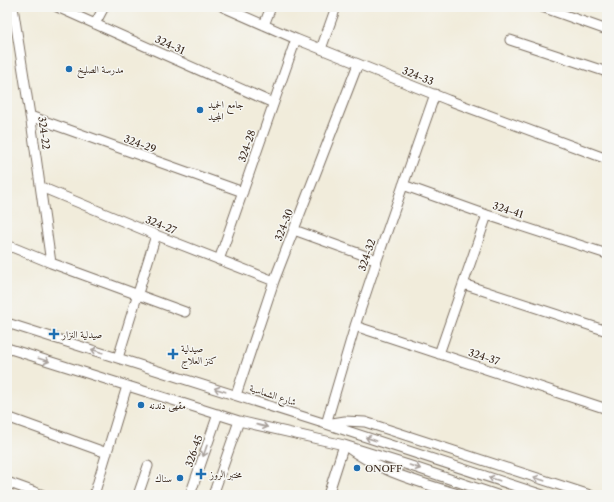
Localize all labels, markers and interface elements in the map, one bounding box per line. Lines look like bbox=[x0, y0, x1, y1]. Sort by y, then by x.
street label: 324-31 bbox=[153, 33, 188, 58]
place label: مدرسة الصليخ bbox=[77, 63, 124, 79]
marker: مدرسة الصليخ bbox=[64, 64, 74, 74]
street label: 324-33 bbox=[400, 64, 436, 88]
place label: جامع الحميد المجيد bbox=[208, 98, 244, 123]
marker: جامع الحميد المجيد bbox=[195, 105, 205, 115]
street label: 324-22 bbox=[35, 116, 53, 151]
street label: 324-28 bbox=[235, 128, 259, 164]
street label: 324-29 bbox=[122, 132, 158, 156]
street label: 324-41 bbox=[491, 199, 526, 221]
street label: 324-30 bbox=[272, 207, 296, 243]
street label: 324-27 bbox=[144, 213, 178, 237]
street label: 324-32 bbox=[356, 237, 379, 273]
place label: صيدلية النزار bbox=[61, 328, 102, 341]
marker: صيدلية النزار bbox=[49, 329, 59, 339]
place label: صيدلية كنز العلاج bbox=[181, 342, 217, 370]
street label: 324-37 bbox=[467, 346, 501, 368]
one-way arrow bbox=[90, 347, 103, 354]
marker: صيدلية كنز العلاج bbox=[168, 349, 178, 359]
one-way arrow bbox=[38, 357, 51, 364]
street label: شارع الشماسية bbox=[247, 381, 298, 412]
one-way arrow bbox=[214, 386, 227, 393]
place label: مقهى دندنه bbox=[149, 399, 186, 412]
marker: مقهى دندنه bbox=[136, 400, 146, 410]
one-way arrow bbox=[255, 423, 268, 431]
street label: 326-45 bbox=[182, 433, 206, 469]
one-way arrow bbox=[364, 435, 377, 442]
one-way arrow bbox=[201, 445, 209, 457]
place label: ONOFF bbox=[365, 462, 403, 475]
marker: ONOFF bbox=[352, 463, 362, 473]
one-way arrow bbox=[408, 464, 421, 471]
marker: مختبر الروز bbox=[195, 468, 207, 480]
place label: مختبر الروز bbox=[209, 468, 242, 481]
place label: سناك bbox=[155, 472, 172, 485]
marker: سناك bbox=[175, 473, 185, 483]
one-way arrow bbox=[534, 474, 546, 482]
one-way arrow bbox=[489, 475, 501, 483]

